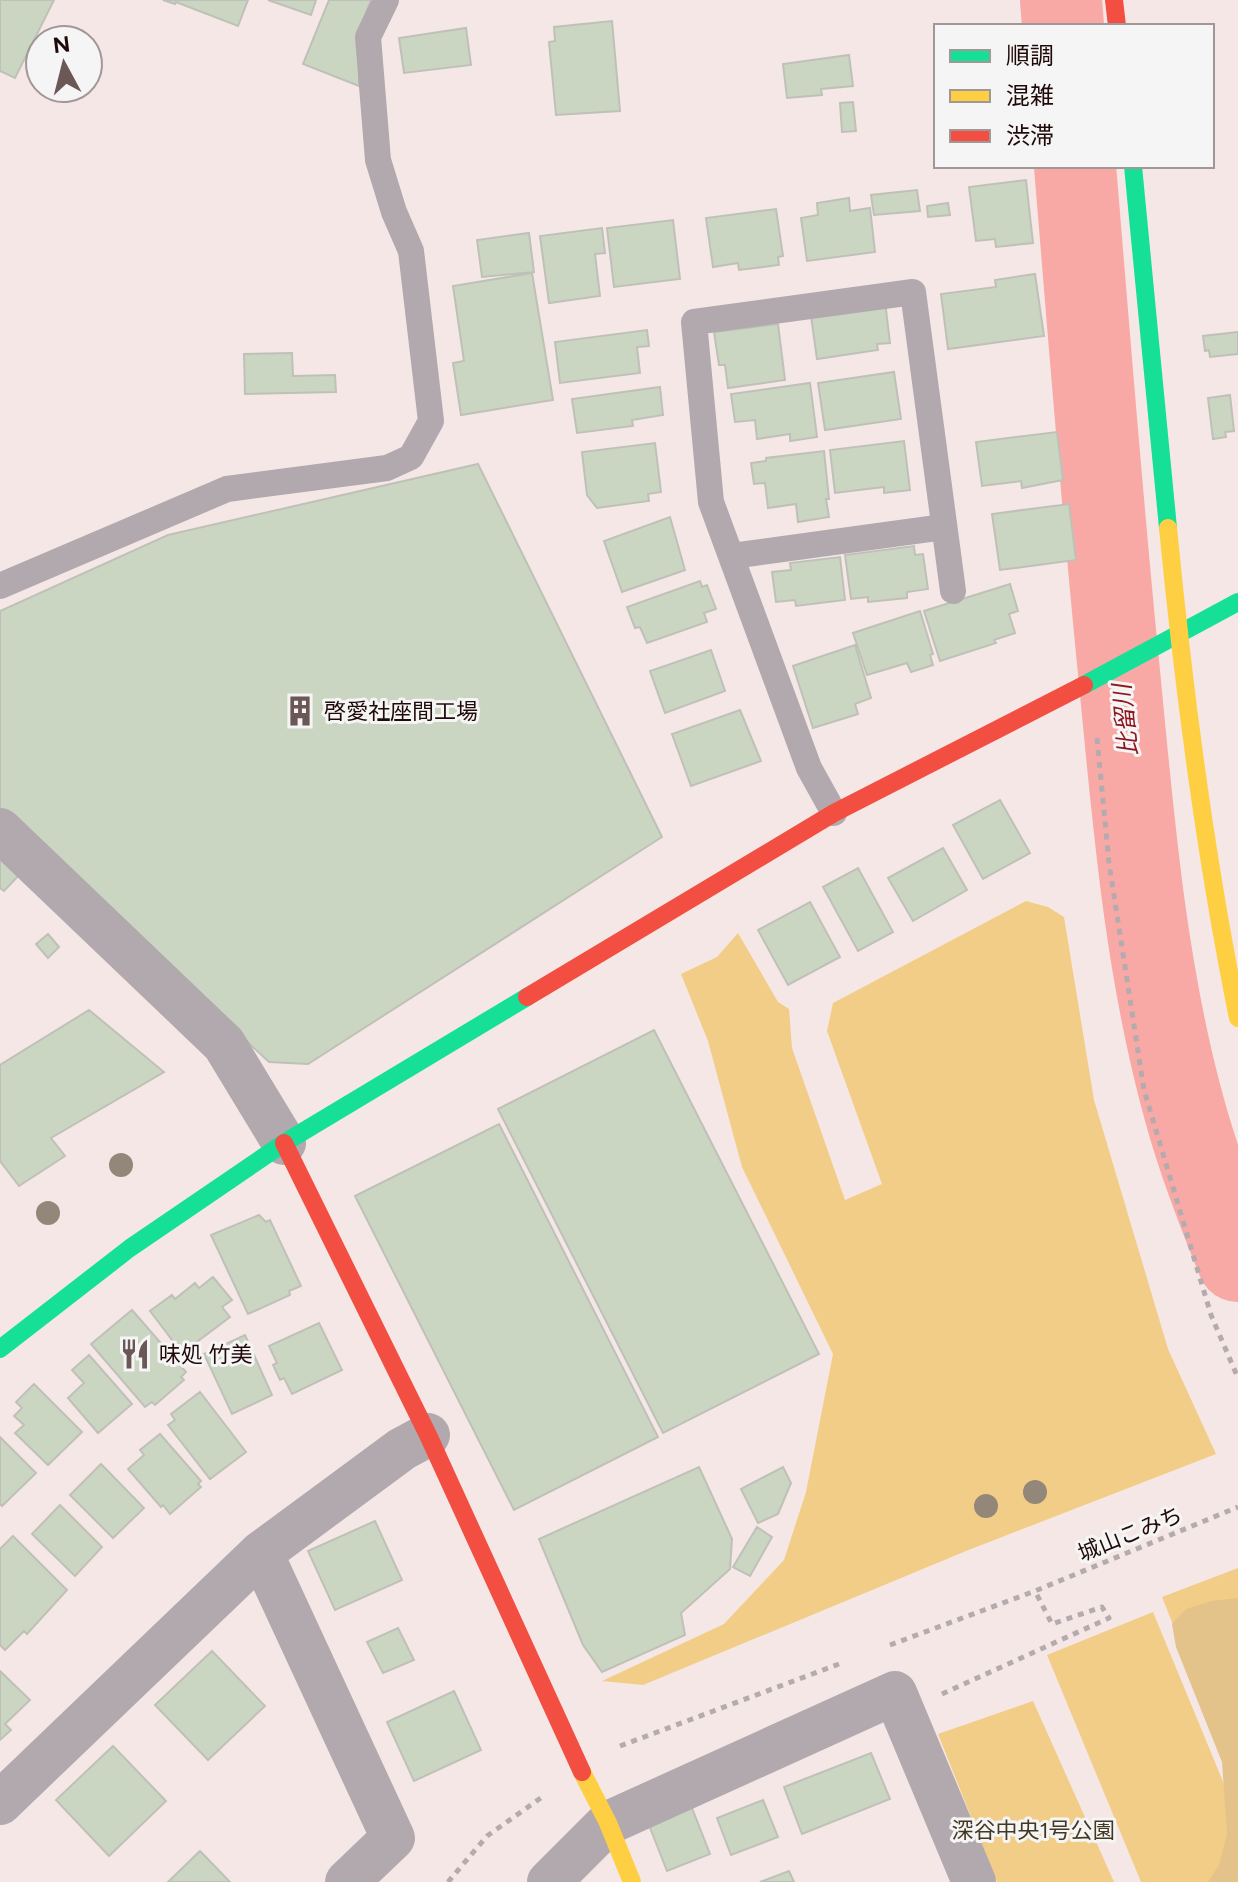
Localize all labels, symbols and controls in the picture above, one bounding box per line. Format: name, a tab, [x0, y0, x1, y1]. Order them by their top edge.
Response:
north arrow	[24, 24, 104, 104]
legend	[934, 24, 1214, 168]
text: N	[52, 30, 72, 59]
text: 順調	[1006, 41, 1054, 70]
text: 混雑	[1006, 81, 1054, 110]
text: 渋滞	[1006, 121, 1054, 150]
water label: 比留川	[1107, 680, 1143, 757]
building icon: 啓愛社座間工場	[283, 694, 317, 728]
place label: 啓愛社座間工場	[324, 698, 478, 725]
restaurant icon: 味処 竹美	[118, 1337, 152, 1371]
place label: 味処 竹美	[159, 1341, 252, 1368]
street label: 城山こみち	[1074, 1501, 1186, 1567]
park label: 深谷中央1号公園	[951, 1817, 1115, 1844]

